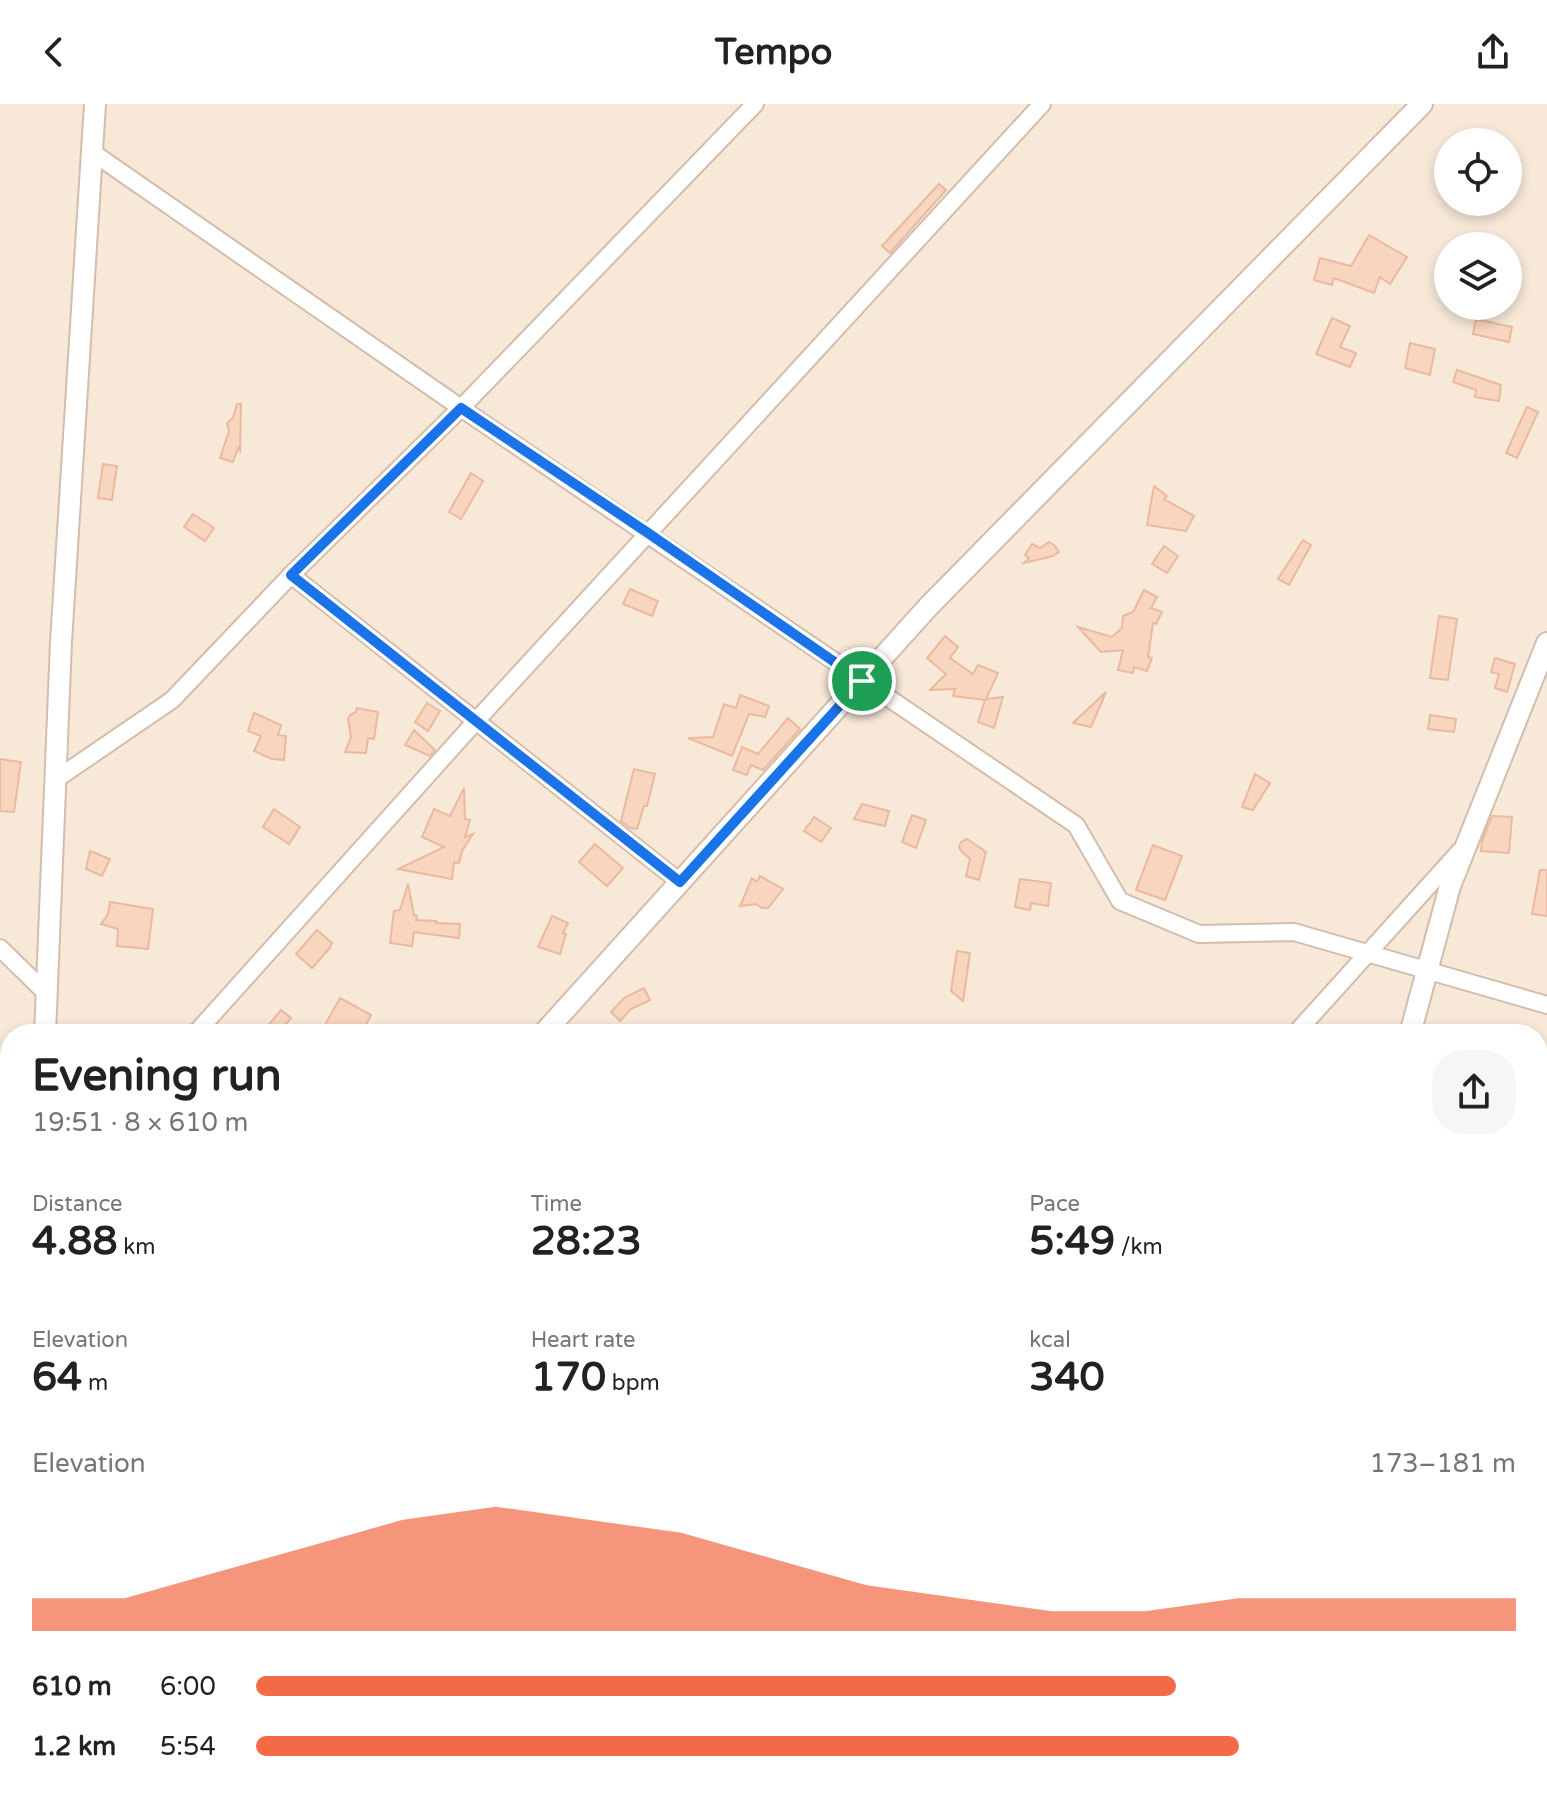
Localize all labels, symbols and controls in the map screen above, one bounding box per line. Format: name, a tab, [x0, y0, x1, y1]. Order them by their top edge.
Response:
icon: back	[32, 30, 76, 74]
icon: share	[1471, 30, 1515, 74]
text: Tempo	[715, 31, 832, 74]
map controls	[1434, 128, 1522, 320]
button: locate	[1434, 128, 1522, 216]
button: layers	[1434, 232, 1522, 320]
pin	[828, 647, 896, 715]
icon: arrive	[840, 659, 884, 703]
text: Evening run	[32, 1050, 281, 1103]
button: share	[1432, 1050, 1516, 1134]
text: 19:51 · 8 × 610 m	[32, 1107, 248, 1138]
text: Distance	[32, 1191, 123, 1217]
text: Time	[531, 1191, 582, 1217]
text: Pace	[1029, 1191, 1080, 1217]
text: 4.88	[32, 1217, 118, 1265]
text: 28:23	[531, 1217, 642, 1265]
text: 5:49	[1029, 1217, 1115, 1265]
text: km	[118, 1234, 155, 1260]
text: /km	[1115, 1234, 1163, 1260]
text: Elevation	[32, 1327, 128, 1353]
text: Heart rate	[531, 1327, 636, 1353]
text: kcal	[1029, 1327, 1071, 1353]
text: 64	[32, 1353, 82, 1401]
text: 170	[531, 1353, 606, 1401]
text: 340	[1029, 1353, 1105, 1401]
text: m	[82, 1370, 108, 1396]
text: bpm	[606, 1370, 660, 1396]
text: Elevation	[32, 1448, 146, 1479]
text: 173–181 m	[1370, 1448, 1516, 1479]
text: 610 m	[32, 1671, 112, 1702]
text: 6:00	[160, 1671, 216, 1702]
text: 1.2 km	[32, 1731, 116, 1762]
text: 5:54	[160, 1731, 216, 1762]

